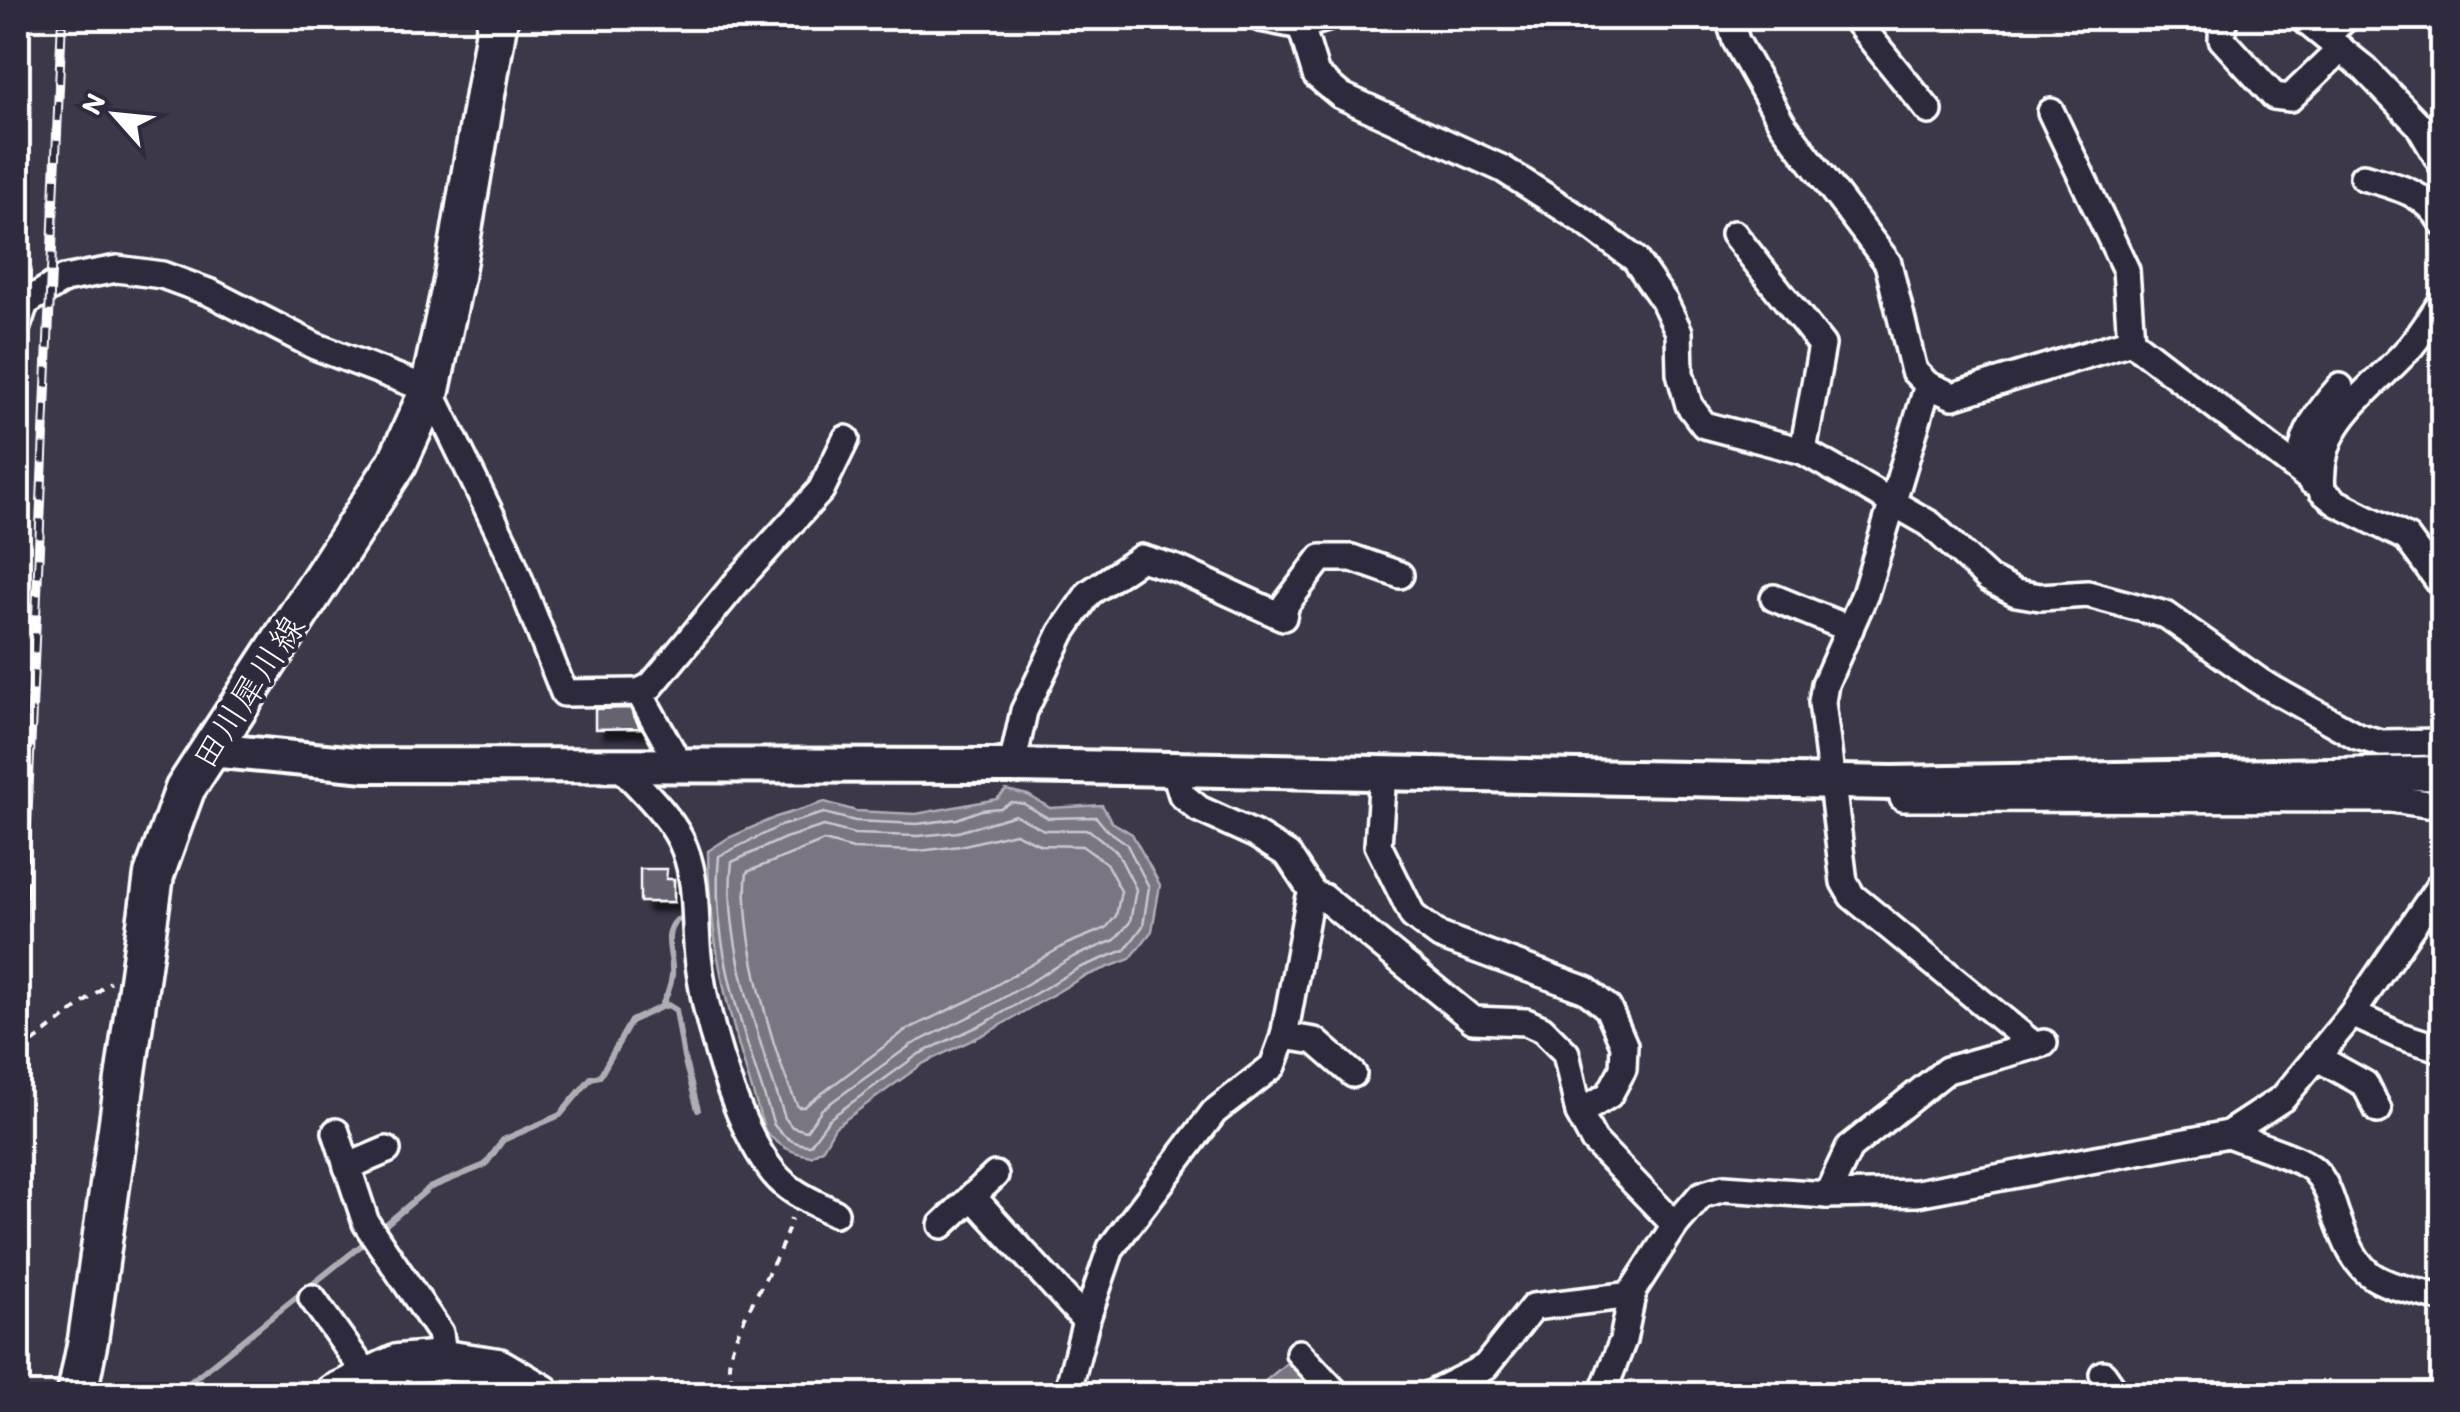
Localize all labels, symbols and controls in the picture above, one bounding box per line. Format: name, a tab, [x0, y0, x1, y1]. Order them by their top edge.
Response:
north arrow	[65, 65, 165, 165]
text: N	[73, 88, 112, 120]
street label: 田川犀川線	[183, 607, 313, 777]

